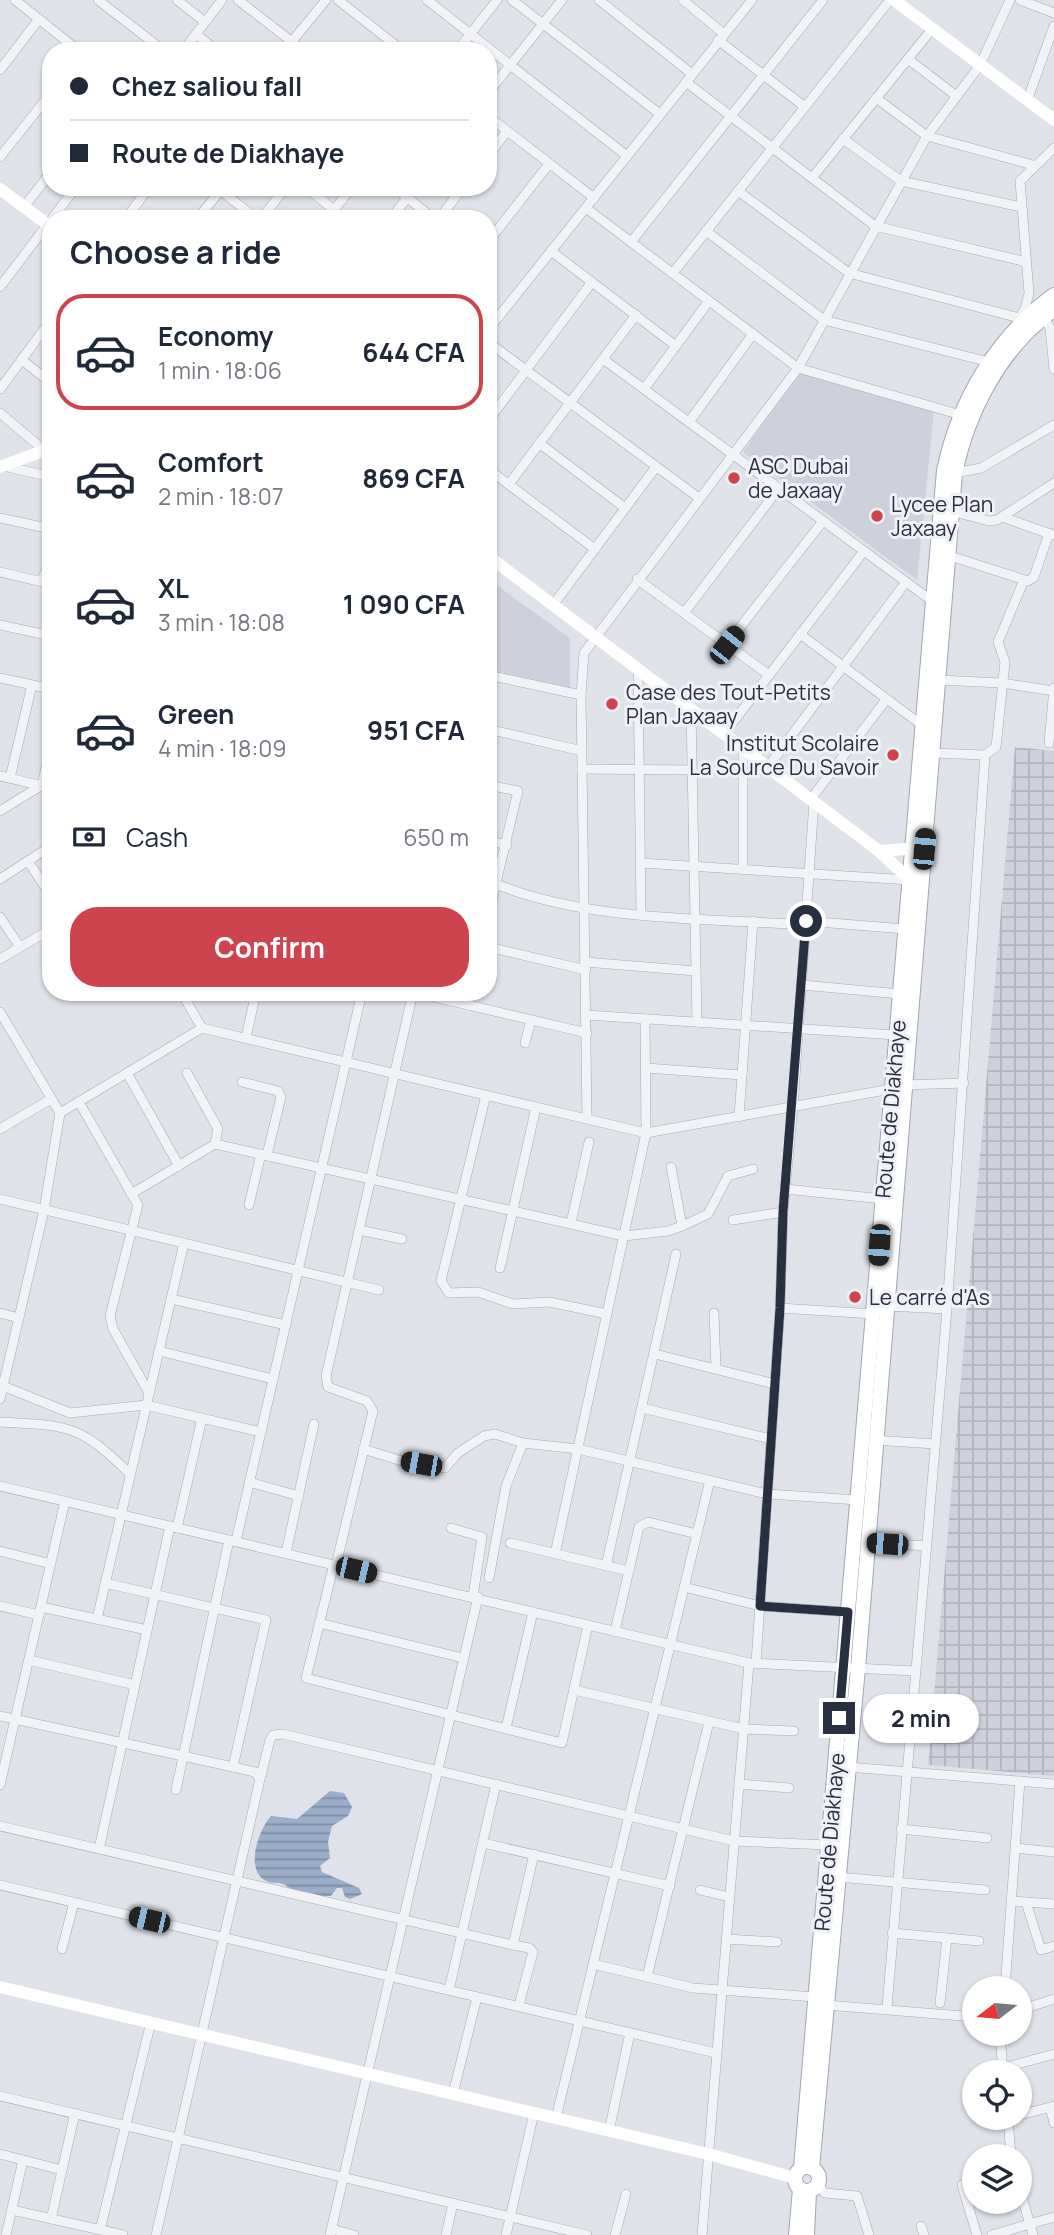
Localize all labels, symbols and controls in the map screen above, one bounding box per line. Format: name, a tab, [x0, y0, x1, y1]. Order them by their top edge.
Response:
text: Chez saliou fall	[112, 68, 302, 104]
text: Route de Diakhaye	[112, 135, 344, 171]
text: Choose a ride	[70, 230, 281, 274]
text: Economy	[158, 318, 273, 354]
icon: car	[74, 321, 137, 384]
text: 644 CFA	[362, 334, 465, 370]
text: 1 min · 18:06	[158, 354, 282, 386]
text: Comfort	[158, 444, 264, 480]
icon: car	[74, 447, 137, 510]
place label: ASC Dubai de Jaxaay	[748, 452, 849, 504]
text: 869 CFA	[362, 460, 465, 496]
marker: ASC Dubai de Jaxaay	[726, 470, 742, 486]
text: 2 min · 18:07	[158, 480, 283, 512]
place label: Lycee Plan Jaxaay	[891, 490, 993, 542]
marker: Lycee Plan Jaxaay	[869, 508, 885, 524]
text: XL	[158, 570, 189, 606]
icon: car	[74, 573, 137, 636]
text: 1 090 CFA	[343, 586, 465, 622]
text: 3 min · 18:08	[158, 606, 285, 638]
car	[706, 622, 749, 668]
place label: Case des Tout-Petits Plan Jaxaay	[626, 678, 831, 730]
text: Green	[158, 696, 234, 732]
marker: Case des Tout-Petits Plan Jaxaay	[604, 696, 620, 712]
icon: car	[74, 699, 137, 762]
text: 951 CFA	[367, 712, 465, 748]
place label: Institut Scolaire La Source Du Savoir	[689, 729, 879, 781]
text: 4 min · 18:09	[158, 732, 287, 764]
marker: Institut Scolaire La Source Du Savoir	[885, 747, 901, 763]
icon: cash	[70, 818, 108, 856]
text: Cash	[126, 819, 188, 855]
text: 650 m	[403, 821, 469, 853]
car	[912, 827, 937, 871]
route start	[790, 905, 822, 937]
button: Confirm	[70, 907, 469, 987]
street label: Route de Diakhaye	[868, 1019, 912, 1199]
car	[868, 1223, 891, 1267]
place label: Le carré d'As	[869, 1283, 990, 1311]
marker: Le carré d'As	[847, 1289, 863, 1305]
car	[399, 1450, 444, 1478]
car	[866, 1532, 909, 1556]
car	[334, 1555, 379, 1585]
callout: 2 min	[864, 1694, 979, 1742]
route end	[823, 1702, 855, 1734]
text: 2 min	[891, 1702, 951, 1734]
street label: Route de Diakhaye	[807, 1752, 851, 1932]
car	[127, 1905, 172, 1935]
north arrow	[962, 1976, 1032, 2046]
map controls	[962, 1976, 1032, 2214]
button: locate	[962, 2060, 1032, 2130]
button: layers	[962, 2144, 1032, 2214]

